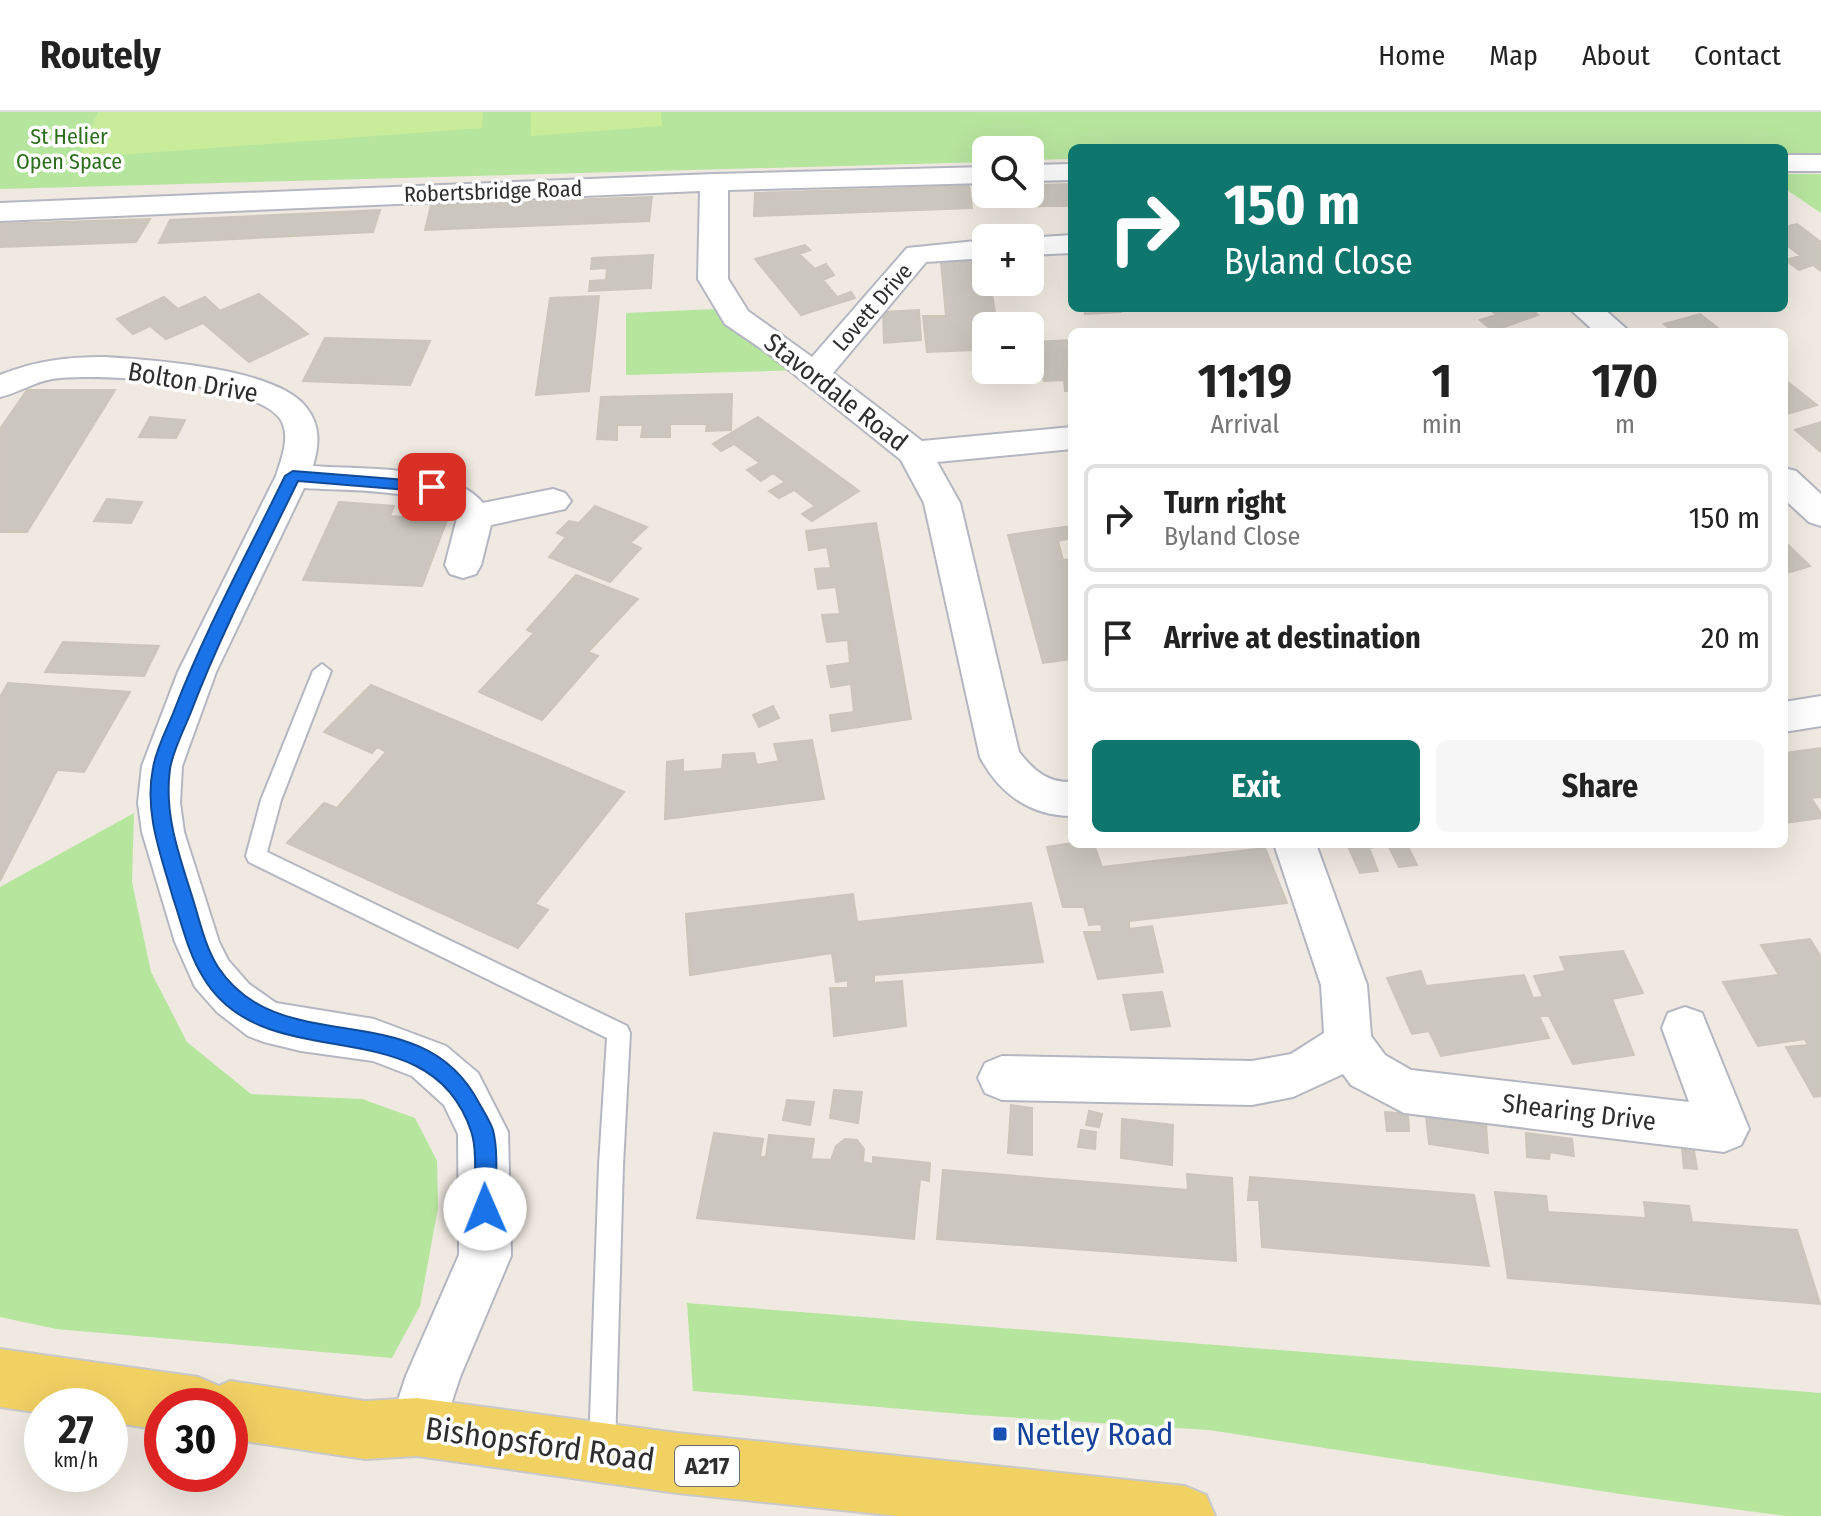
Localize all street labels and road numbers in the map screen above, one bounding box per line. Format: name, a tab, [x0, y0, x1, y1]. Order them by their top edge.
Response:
street label: Robertsbridge Road	[403, 175, 583, 208]
street label: Lovett Drive	[827, 258, 918, 357]
street label: Stavordale Road	[758, 327, 913, 458]
street label: Bolton Drive	[126, 356, 260, 409]
street label: Shearing Drive	[1500, 1088, 1658, 1137]
street label: Bishopsford Road	[423, 1409, 657, 1479]
road number: A217	[675, 1446, 739, 1486]

